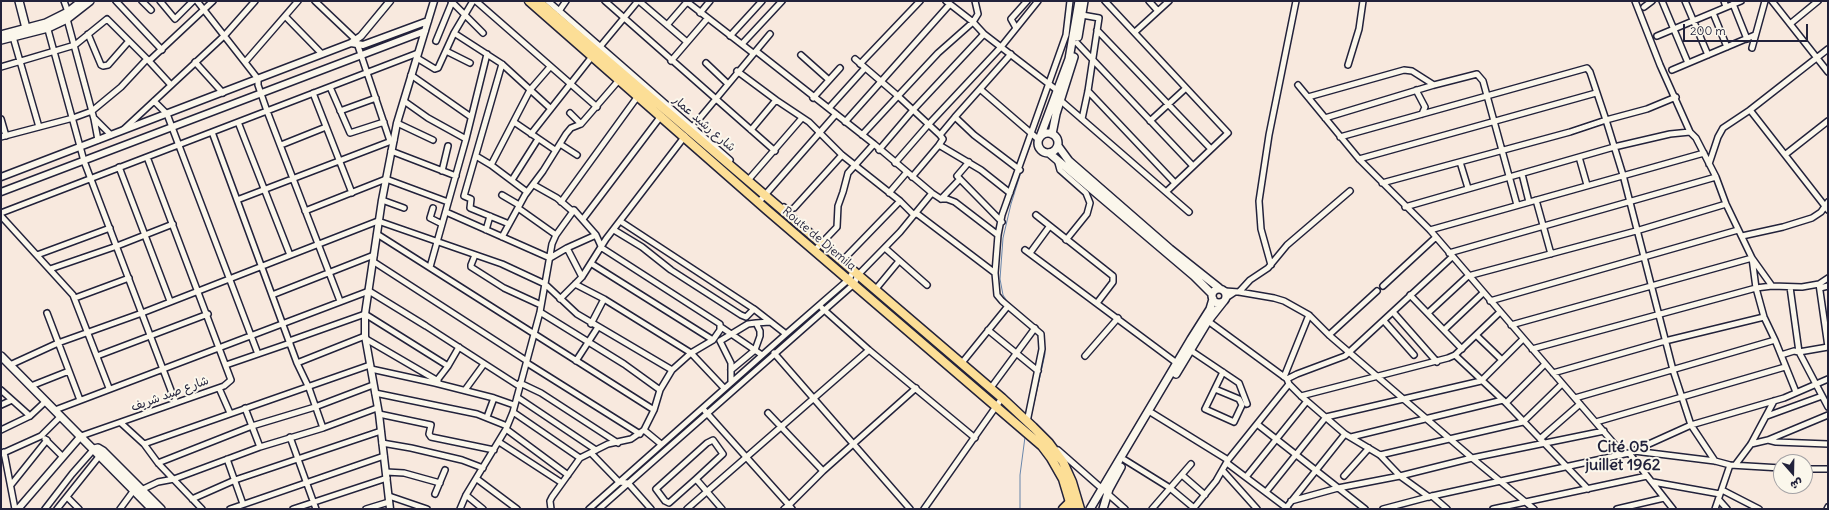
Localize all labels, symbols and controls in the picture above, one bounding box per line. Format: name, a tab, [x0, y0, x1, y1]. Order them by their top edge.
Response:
scale bar	[1685, 16, 1810, 42]
text: 200 m	[1690, 23, 1726, 38]
street label: شارع رشيد عمار	[670, 93, 738, 155]
street label: Route de Djemila	[779, 204, 859, 274]
street label: شارع صيد شريف	[129, 373, 211, 415]
district label: Cité 05 juillet 1962	[1585, 437, 1661, 475]
north arrow	[1773, 454, 1813, 494]
text: ش	[1789, 476, 1805, 493]

